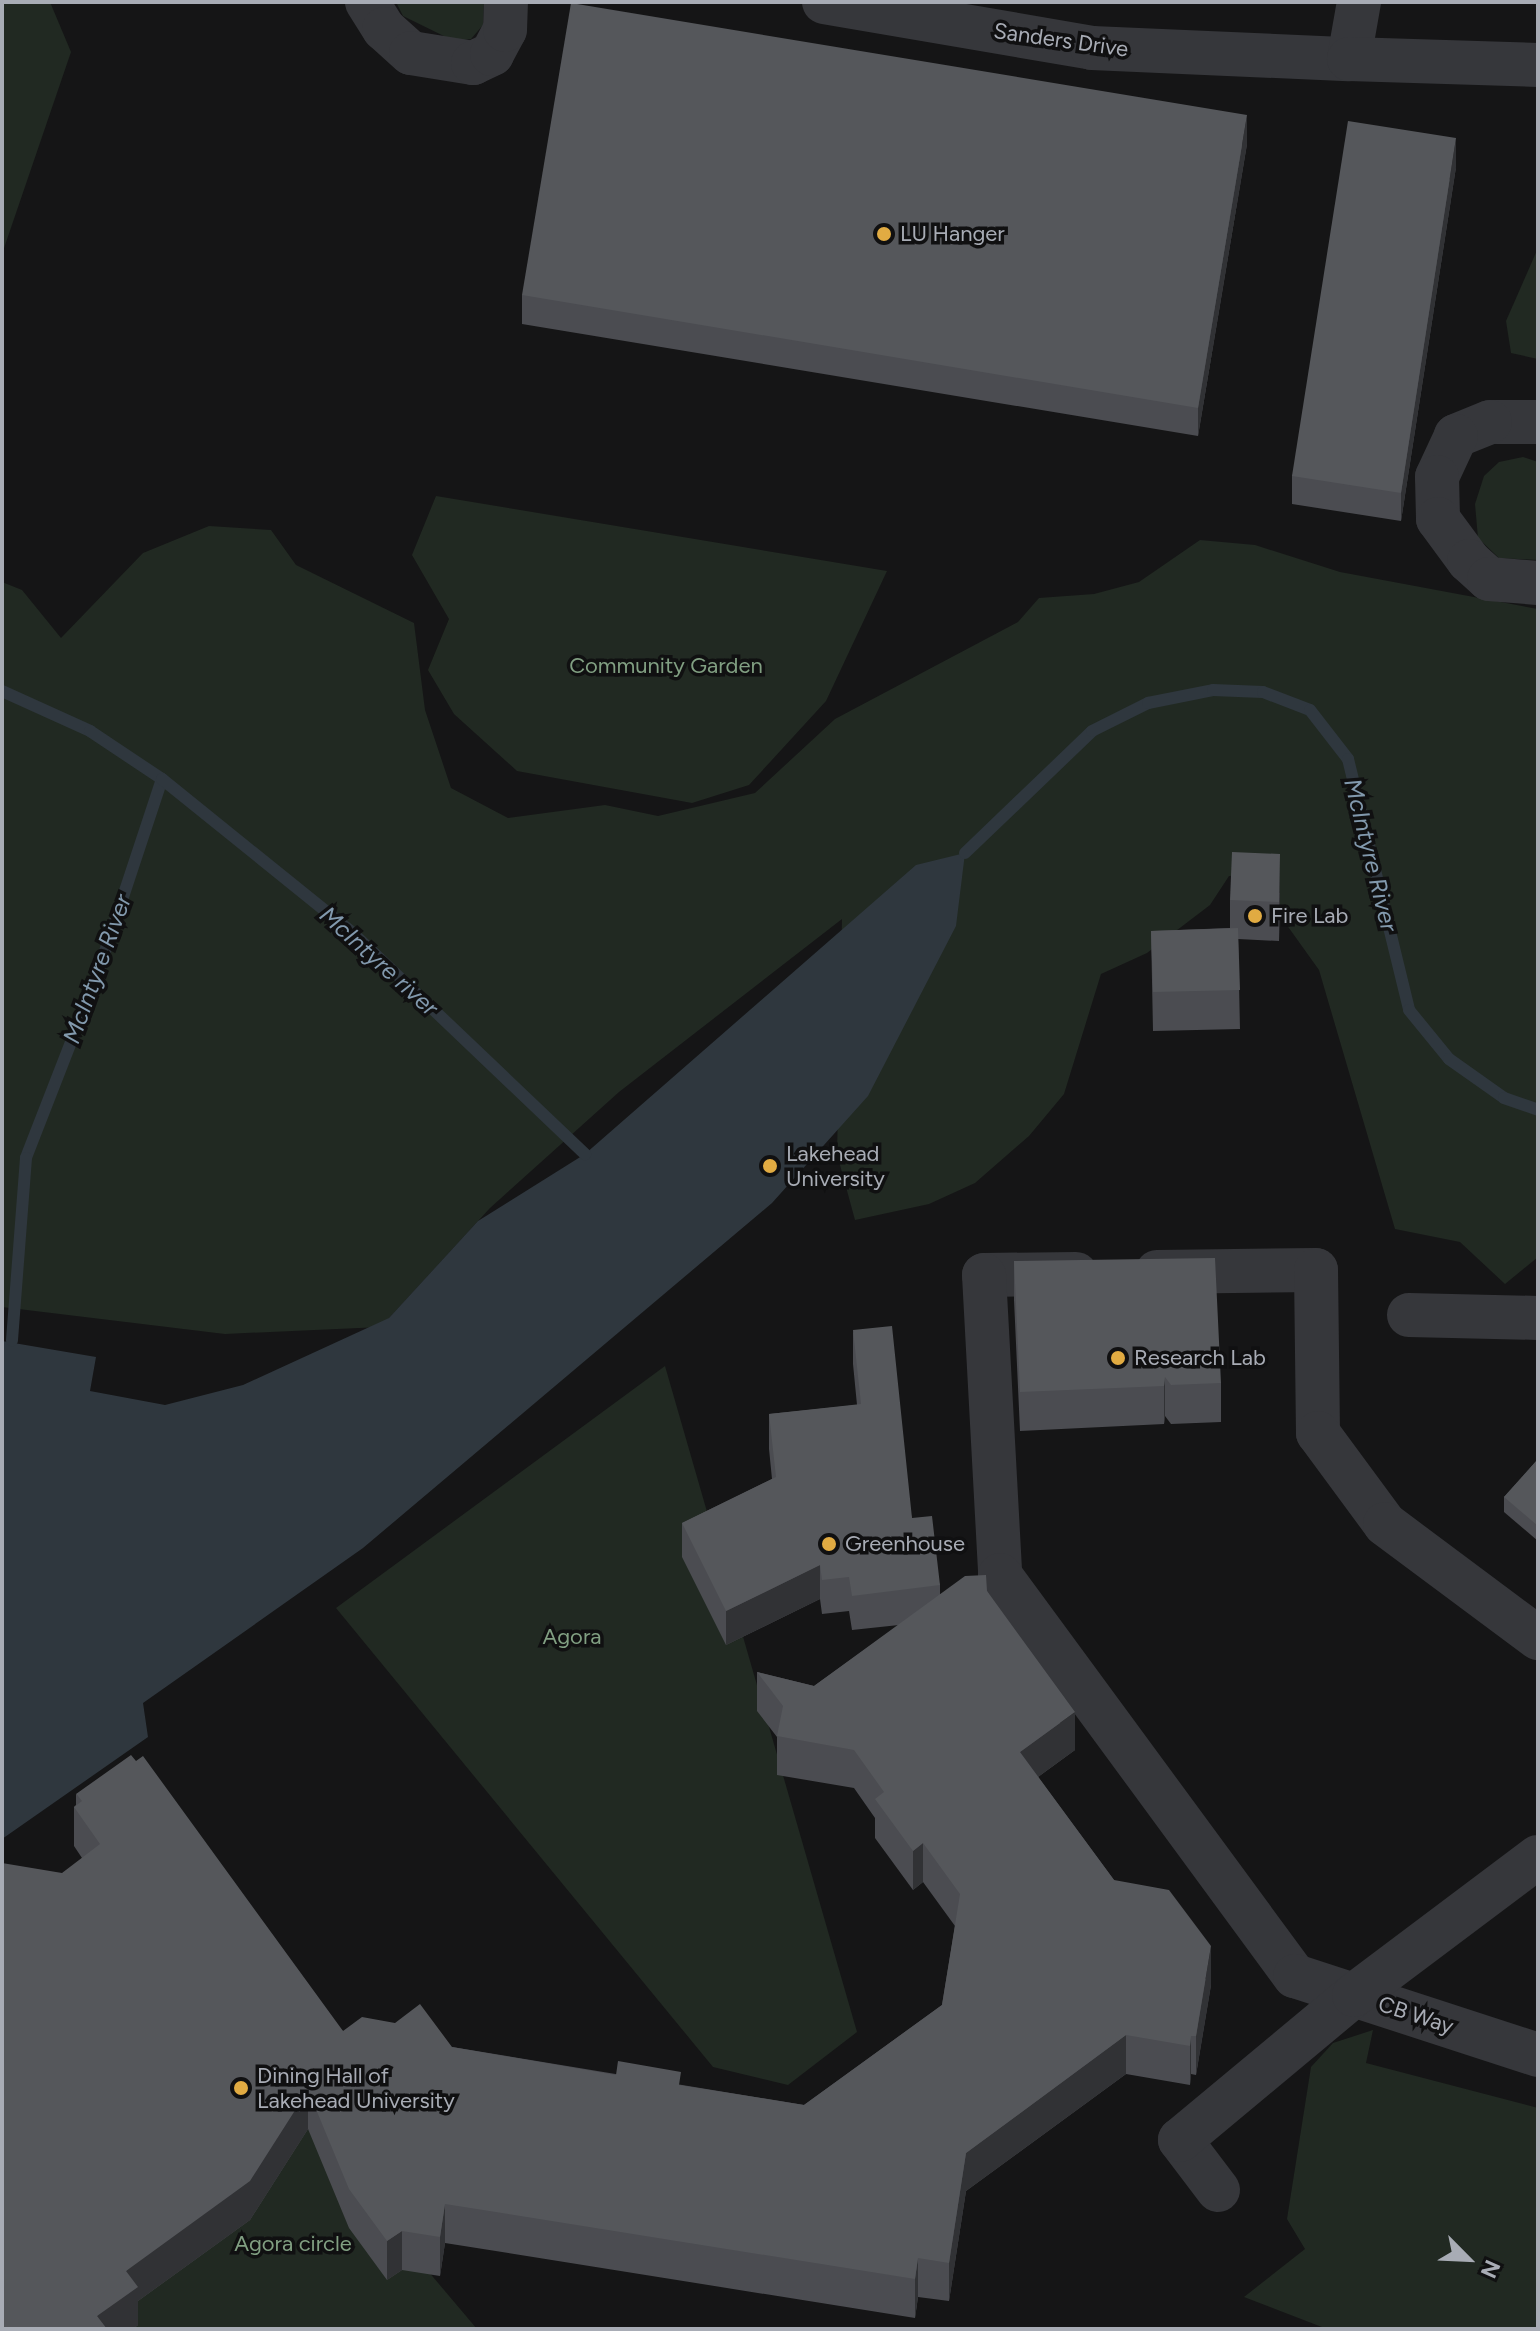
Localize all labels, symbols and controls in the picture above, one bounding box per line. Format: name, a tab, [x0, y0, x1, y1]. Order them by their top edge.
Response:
street label: Sanders Drive	[992, 17, 1130, 63]
place label: LU Hanger	[900, 221, 1005, 247]
marker: LU Hanger	[875, 225, 893, 243]
park label: Community Garden	[569, 653, 763, 679]
water label: McIntyre River	[1338, 776, 1404, 934]
water label: McIntyre River	[57, 891, 137, 1047]
water label: McIntyre river	[314, 900, 444, 1022]
place label: Fire Lab	[1271, 903, 1348, 929]
marker: Fire Lab	[1246, 907, 1264, 925]
place label: Lakehead University	[786, 1140, 885, 1192]
marker: Lakehead University	[761, 1157, 779, 1175]
place label: Research Lab	[1134, 1345, 1266, 1371]
marker: Research Lab	[1109, 1349, 1127, 1367]
place label: Greenhouse	[845, 1531, 965, 1557]
marker: Greenhouse	[820, 1535, 838, 1553]
park label: Agora	[542, 1624, 602, 1650]
street label: CB Way	[1375, 1990, 1457, 2040]
place label: Dining Hall of Lakehead University	[257, 2062, 455, 2114]
marker: Dining Hall of Lakehead University	[232, 2079, 250, 2097]
north arrow	[1428, 2219, 1508, 2299]
park label: Agora circle	[234, 2231, 352, 2257]
text: N	[1475, 2256, 1506, 2282]

